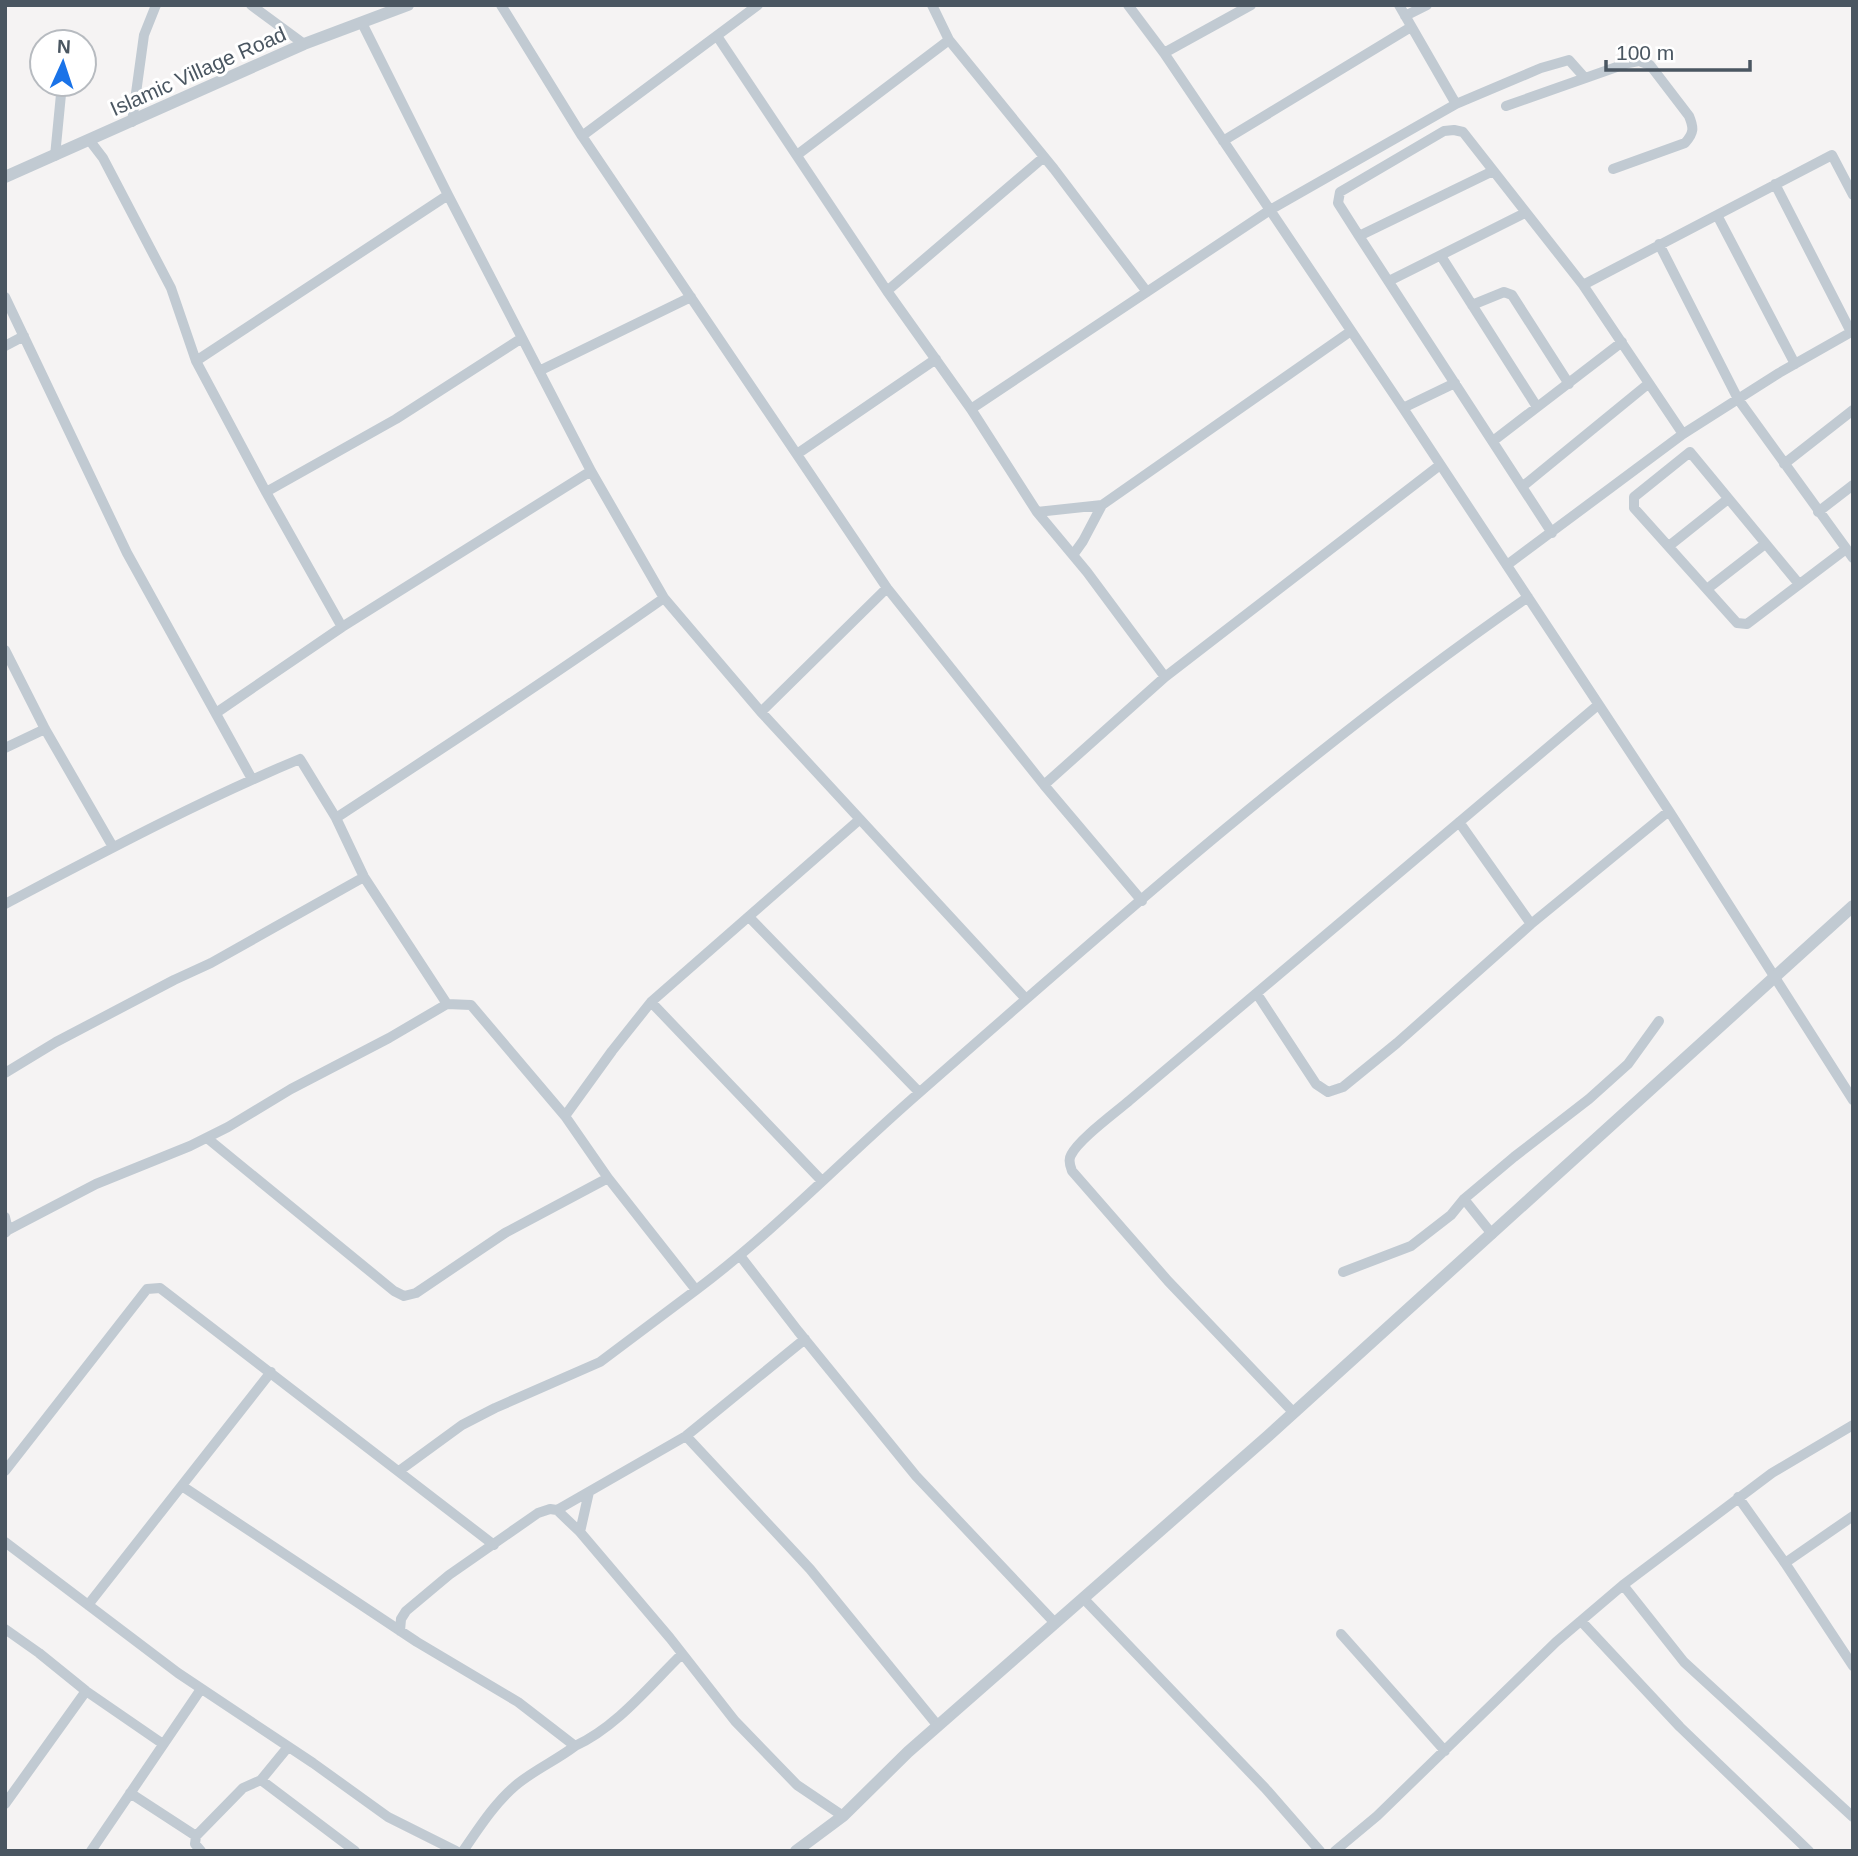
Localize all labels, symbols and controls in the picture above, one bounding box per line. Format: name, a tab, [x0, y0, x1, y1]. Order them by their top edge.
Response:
street label: Islamic Village Road	[107, 22, 289, 120]
north arrow	[28, 28, 98, 98]
scale bar	[1606, 28, 1750, 72]
text: N	[56, 36, 71, 57]
text: 100 m	[1616, 41, 1674, 64]

